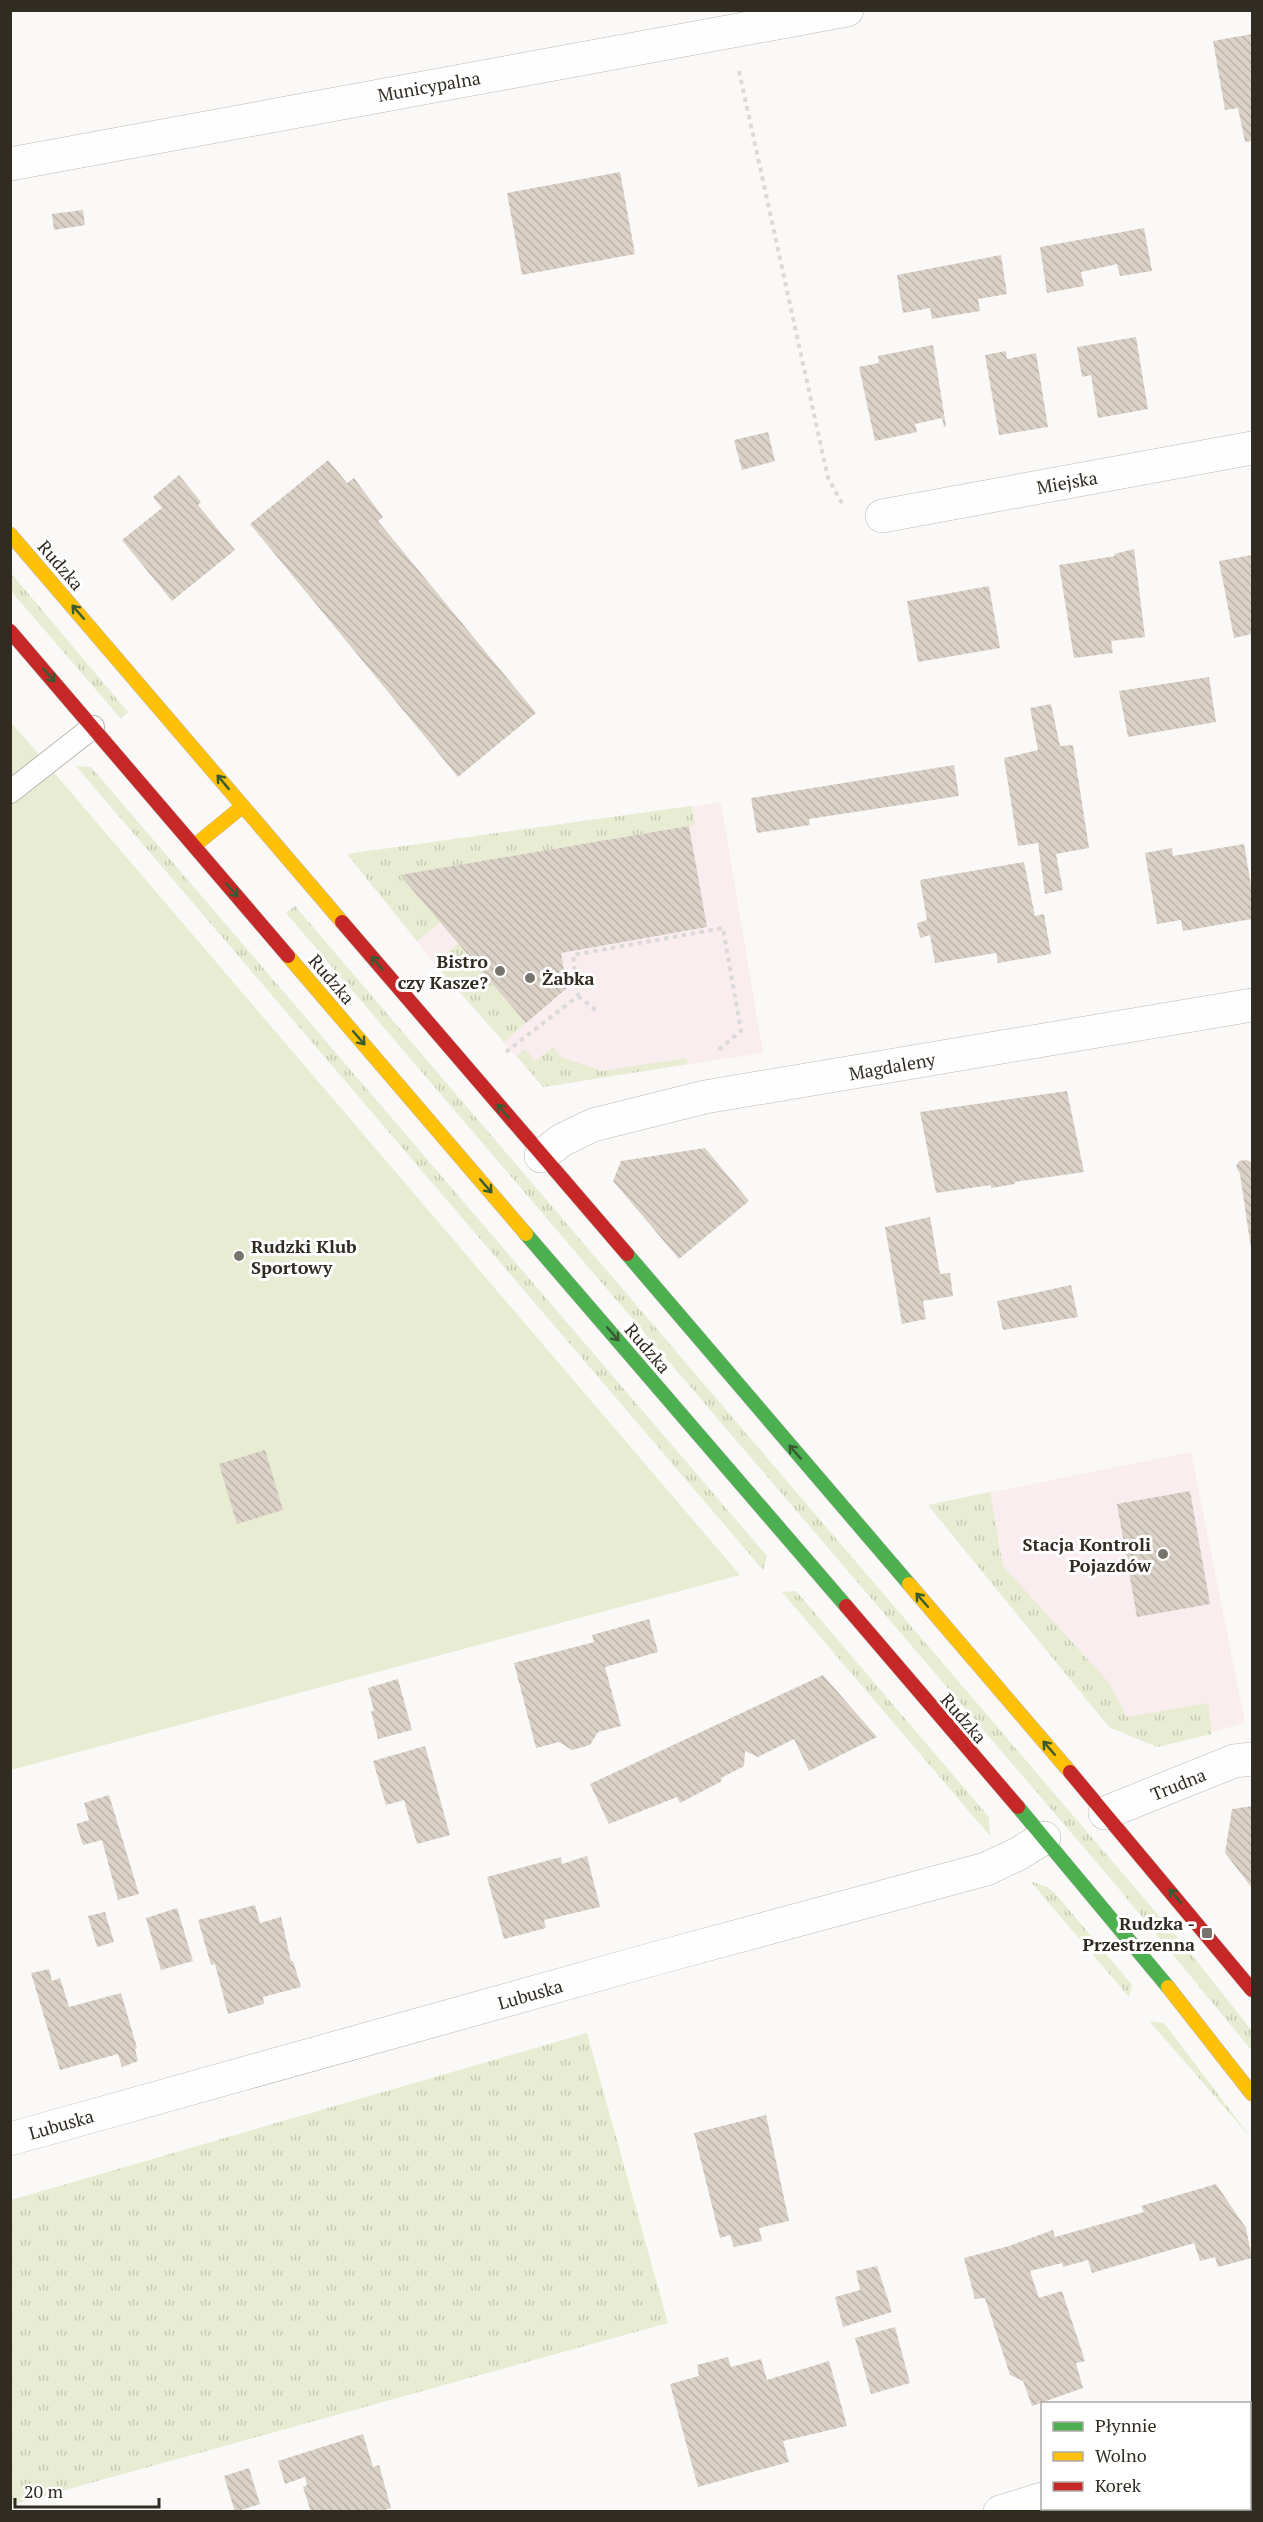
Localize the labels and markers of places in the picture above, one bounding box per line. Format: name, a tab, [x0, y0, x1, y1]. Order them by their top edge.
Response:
place label: Bistro czy Kasze?	[398, 949, 488, 994]
marker: Bistro czy Kasze?	[493, 964, 507, 978]
place label: Żabka	[542, 966, 595, 990]
marker: Żabka	[523, 971, 537, 985]
place label: Rudzki Klub Sportowy	[251, 1234, 357, 1279]
marker: Rudzki Klub Sportowy	[232, 1249, 246, 1263]
place label: Stacja Kontroli Pojazdów	[1023, 1532, 1152, 1577]
marker: Stacja Kontroli Pojazdów	[1156, 1547, 1170, 1561]
place label: Rudzka - Przestrzenna	[1083, 1911, 1195, 1956]
marker: Rudzka - Przestrzenna	[1200, 1926, 1214, 1940]

